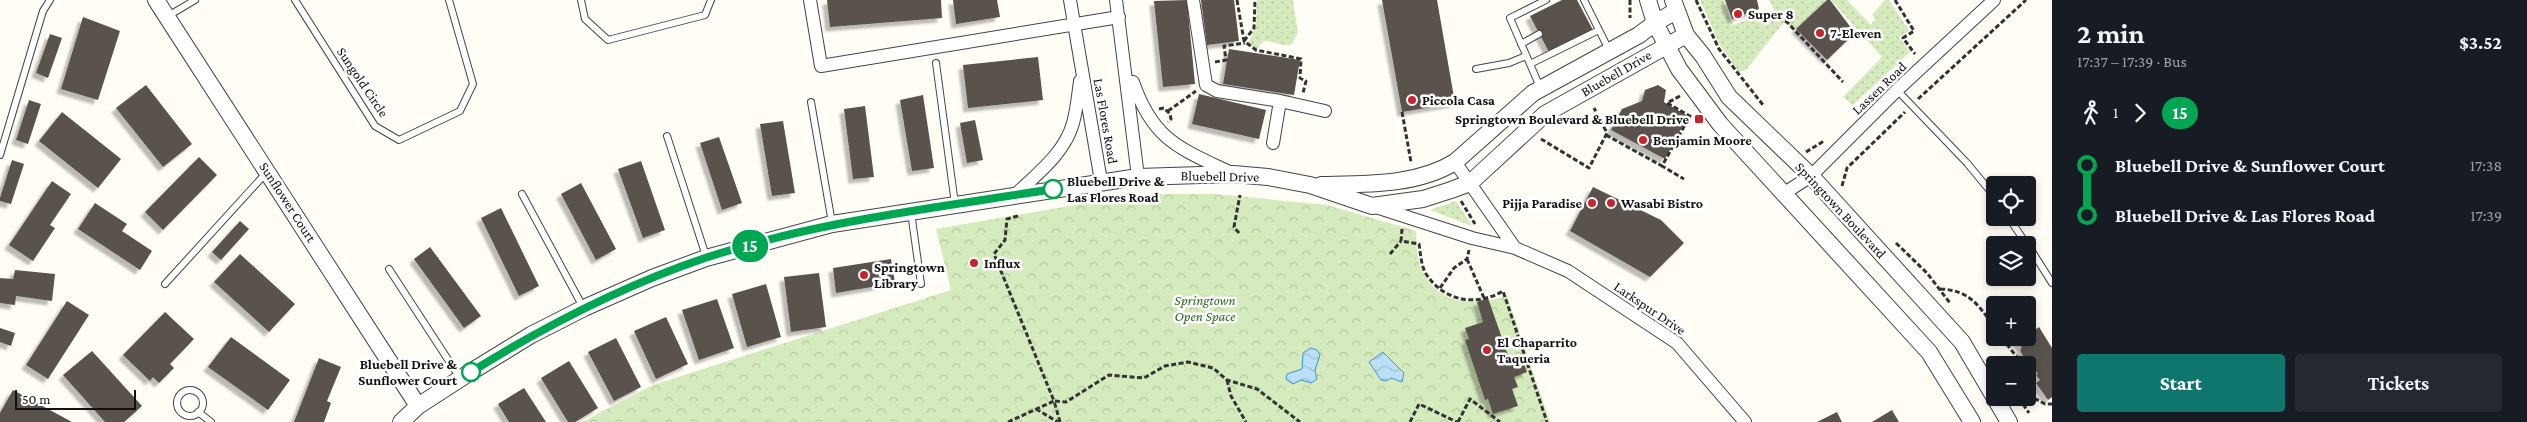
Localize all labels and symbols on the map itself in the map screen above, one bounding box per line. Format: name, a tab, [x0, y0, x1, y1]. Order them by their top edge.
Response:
place label: Super 8	[1748, 6, 1794, 22]
marker: Super 8	[1732, 8, 1744, 20]
place label: 7-Eleven	[1830, 25, 1881, 41]
marker: 7-Eleven	[1814, 27, 1826, 39]
street label: Sungold Circle	[334, 44, 392, 120]
street label: Bluebell Drive	[1578, 46, 1654, 100]
street label: Lassen Road	[1849, 58, 1910, 118]
street label: Las Flores Road	[1091, 77, 1121, 166]
place label: Piccola Casa	[1422, 92, 1495, 108]
marker: Piccola Casa	[1406, 94, 1418, 106]
place label: Springtown Boulevard & Bluebell Drive	[1455, 111, 1689, 127]
marker: Springtown Boulevard & Bluebell Drive	[1693, 113, 1705, 125]
place label: Benjamin Moore	[1653, 132, 1752, 149]
marker: Benjamin Moore	[1637, 134, 1649, 146]
street label: Sunflower Court	[256, 159, 320, 245]
street label: Springtown Boulevard	[1792, 159, 1890, 262]
street label: Bluebell Drive	[1181, 167, 1259, 185]
place label: Bluebell Drive & Las Flores Road	[1067, 173, 1165, 205]
marker: Bluebell Drive & Las Flores Road	[1043, 179, 1063, 199]
place label: Pijja Paradise	[1502, 195, 1582, 212]
place label: Wasabi Bistro	[1620, 195, 1703, 211]
marker: Pijja Paradise	[1586, 197, 1598, 209]
marker: Wasabi Bistro	[1605, 197, 1617, 209]
line badge: 15	[728, 230, 772, 262]
place label: Influx	[984, 255, 1021, 271]
marker: Influx	[968, 257, 980, 269]
place label: Springtown Library	[874, 259, 945, 291]
marker: Springtown Library	[858, 269, 870, 281]
street label: Larkspur Drive	[1611, 278, 1689, 338]
park label: Springtown Open Space	[1174, 292, 1236, 324]
place label: El Chaparrito Taqueria	[1497, 334, 1577, 366]
marker: El Chaparrito Taqueria	[1481, 344, 1493, 356]
place label: Bluebell Drive & Sunflower Court	[358, 356, 458, 388]
marker: Bluebell Drive & Sunflower Court	[461, 362, 481, 382]
scale bar	[15, 387, 136, 410]

